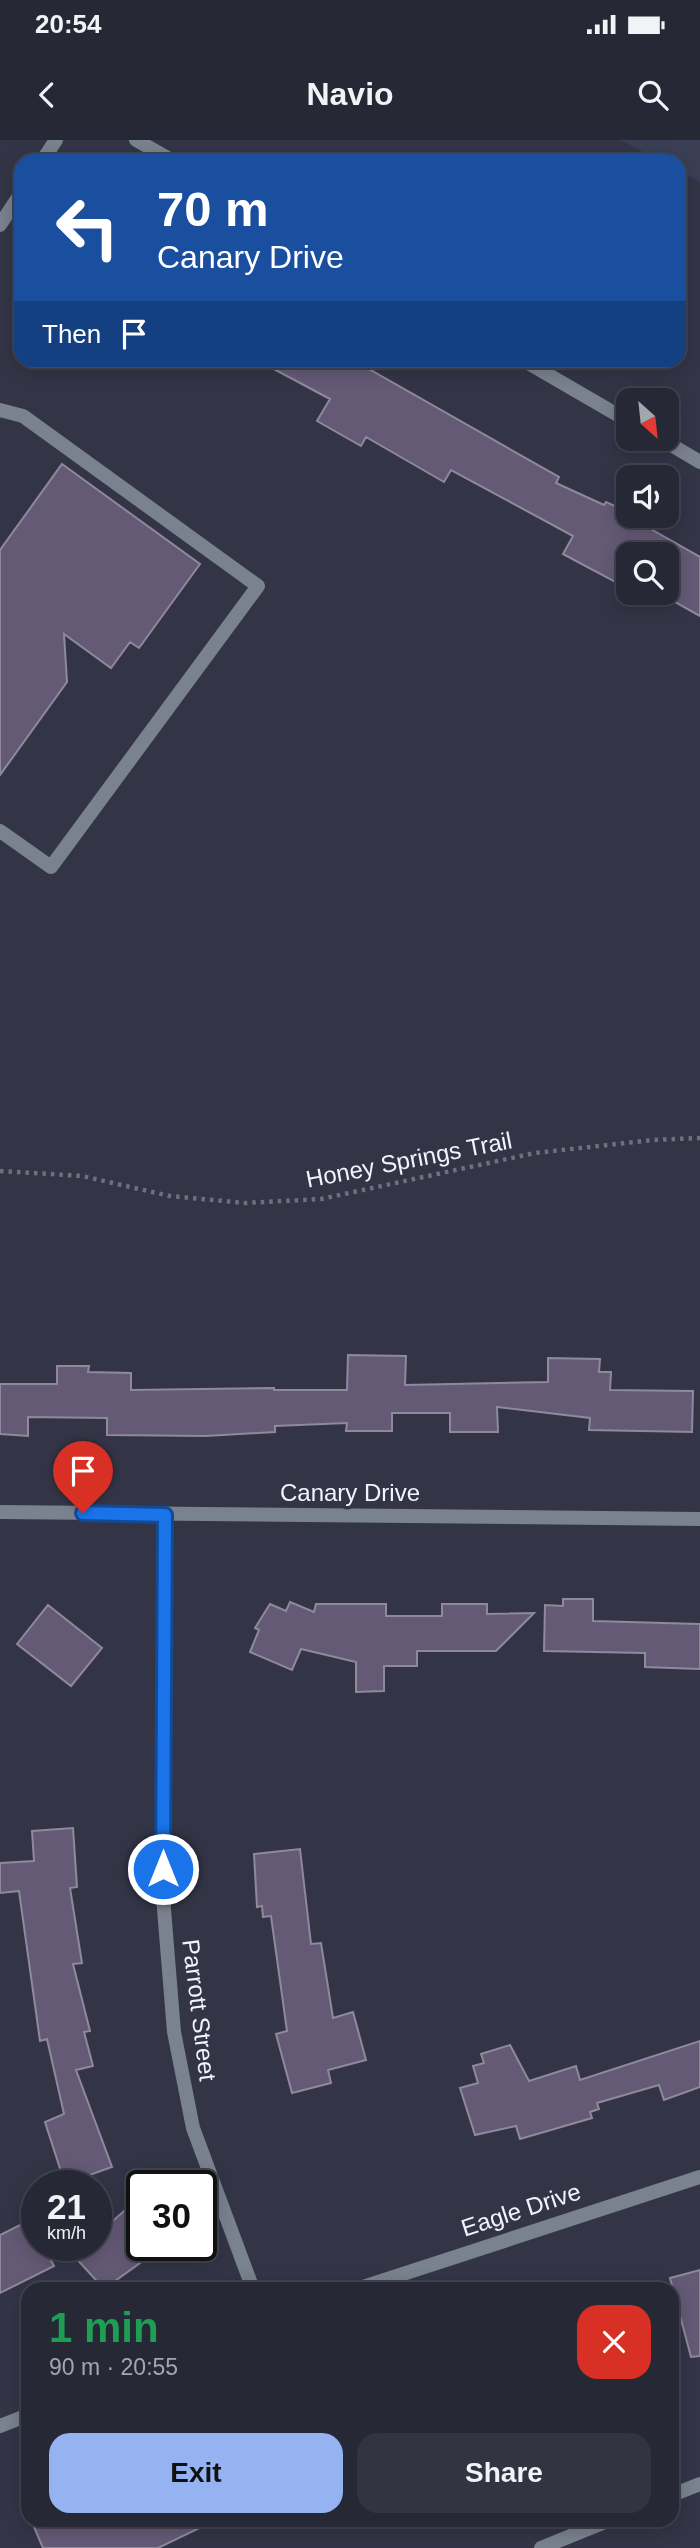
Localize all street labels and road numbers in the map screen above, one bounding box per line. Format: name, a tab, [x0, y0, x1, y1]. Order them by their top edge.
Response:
street label: Honey Springs Trail	[304, 1126, 514, 1193]
street label: Canary Drive	[280, 1479, 420, 1506]
street label: Parrott Street	[177, 1937, 222, 2083]
street label: Eagle Drive	[458, 2178, 584, 2242]

